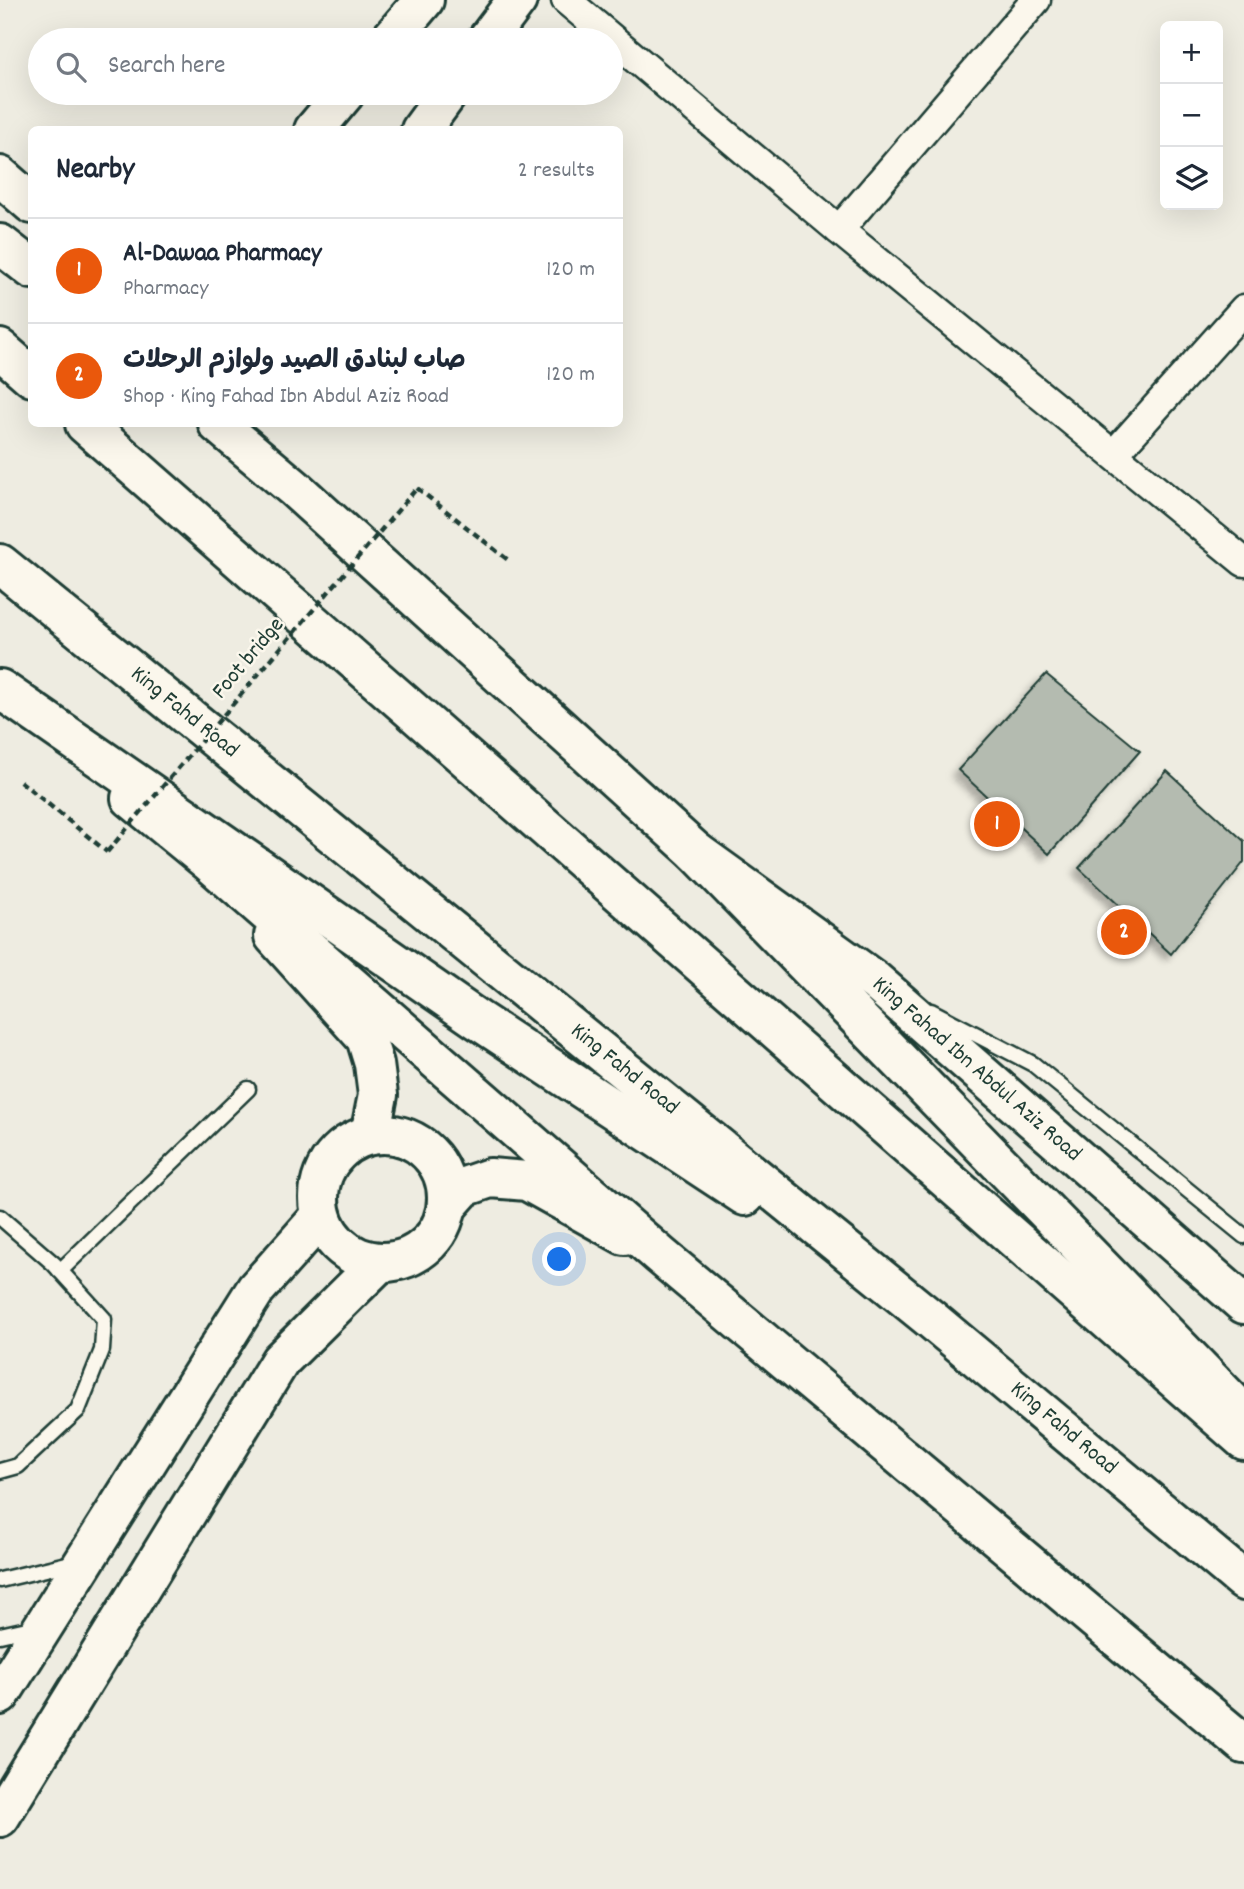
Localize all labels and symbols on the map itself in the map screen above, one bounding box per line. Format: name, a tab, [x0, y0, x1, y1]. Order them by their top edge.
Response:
street label: Foot bridge	[205, 611, 293, 707]
street label: King Fahd Road	[123, 659, 245, 767]
pin: 1	[974, 798, 1020, 850]
pin: 2	[1101, 906, 1147, 958]
street label: King Fahad Ibn Abdul Aziz Road	[864, 969, 1088, 1171]
street label: King Fahd Road	[563, 1016, 685, 1124]
your location	[542, 1242, 576, 1276]
street label: King Fahd Road	[1002, 1374, 1124, 1484]

